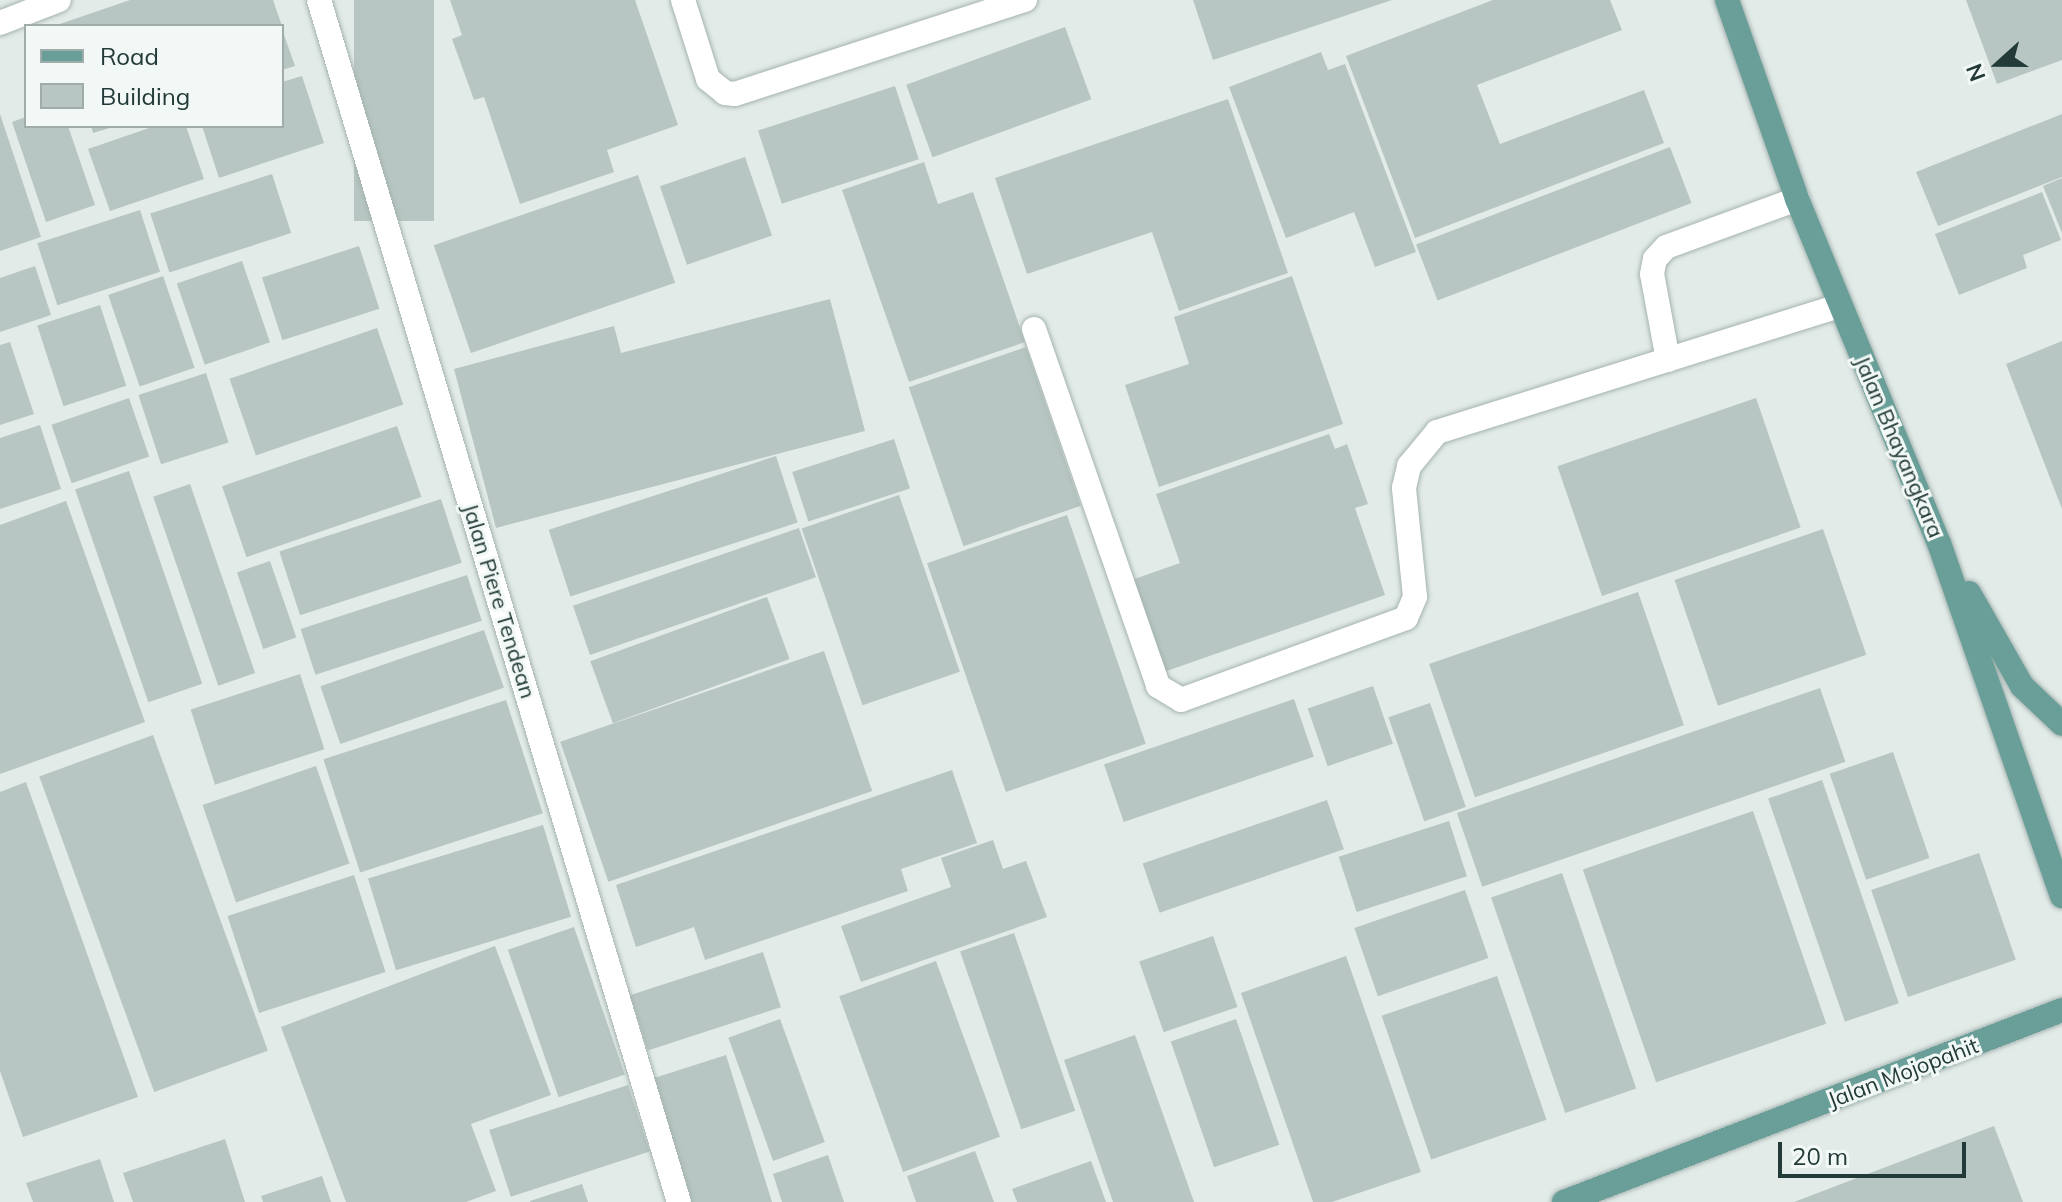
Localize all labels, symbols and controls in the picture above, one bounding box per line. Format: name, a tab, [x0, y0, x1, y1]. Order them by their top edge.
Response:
legend	[24, 24, 284, 128]
north arrow	[1958, 24, 2038, 104]
text: Road	[100, 41, 159, 71]
text: N	[1960, 60, 1992, 85]
text: Building	[100, 81, 190, 111]
street label: Jalan Bhayangkara	[1849, 352, 1949, 542]
street label: Jalan Piere Tendean	[457, 500, 541, 702]
street label: Jalan Mojopahit	[1824, 1032, 1982, 1114]
scale bar	[1782, 1126, 1970, 1176]
text: 20 m	[1792, 1141, 1848, 1171]

